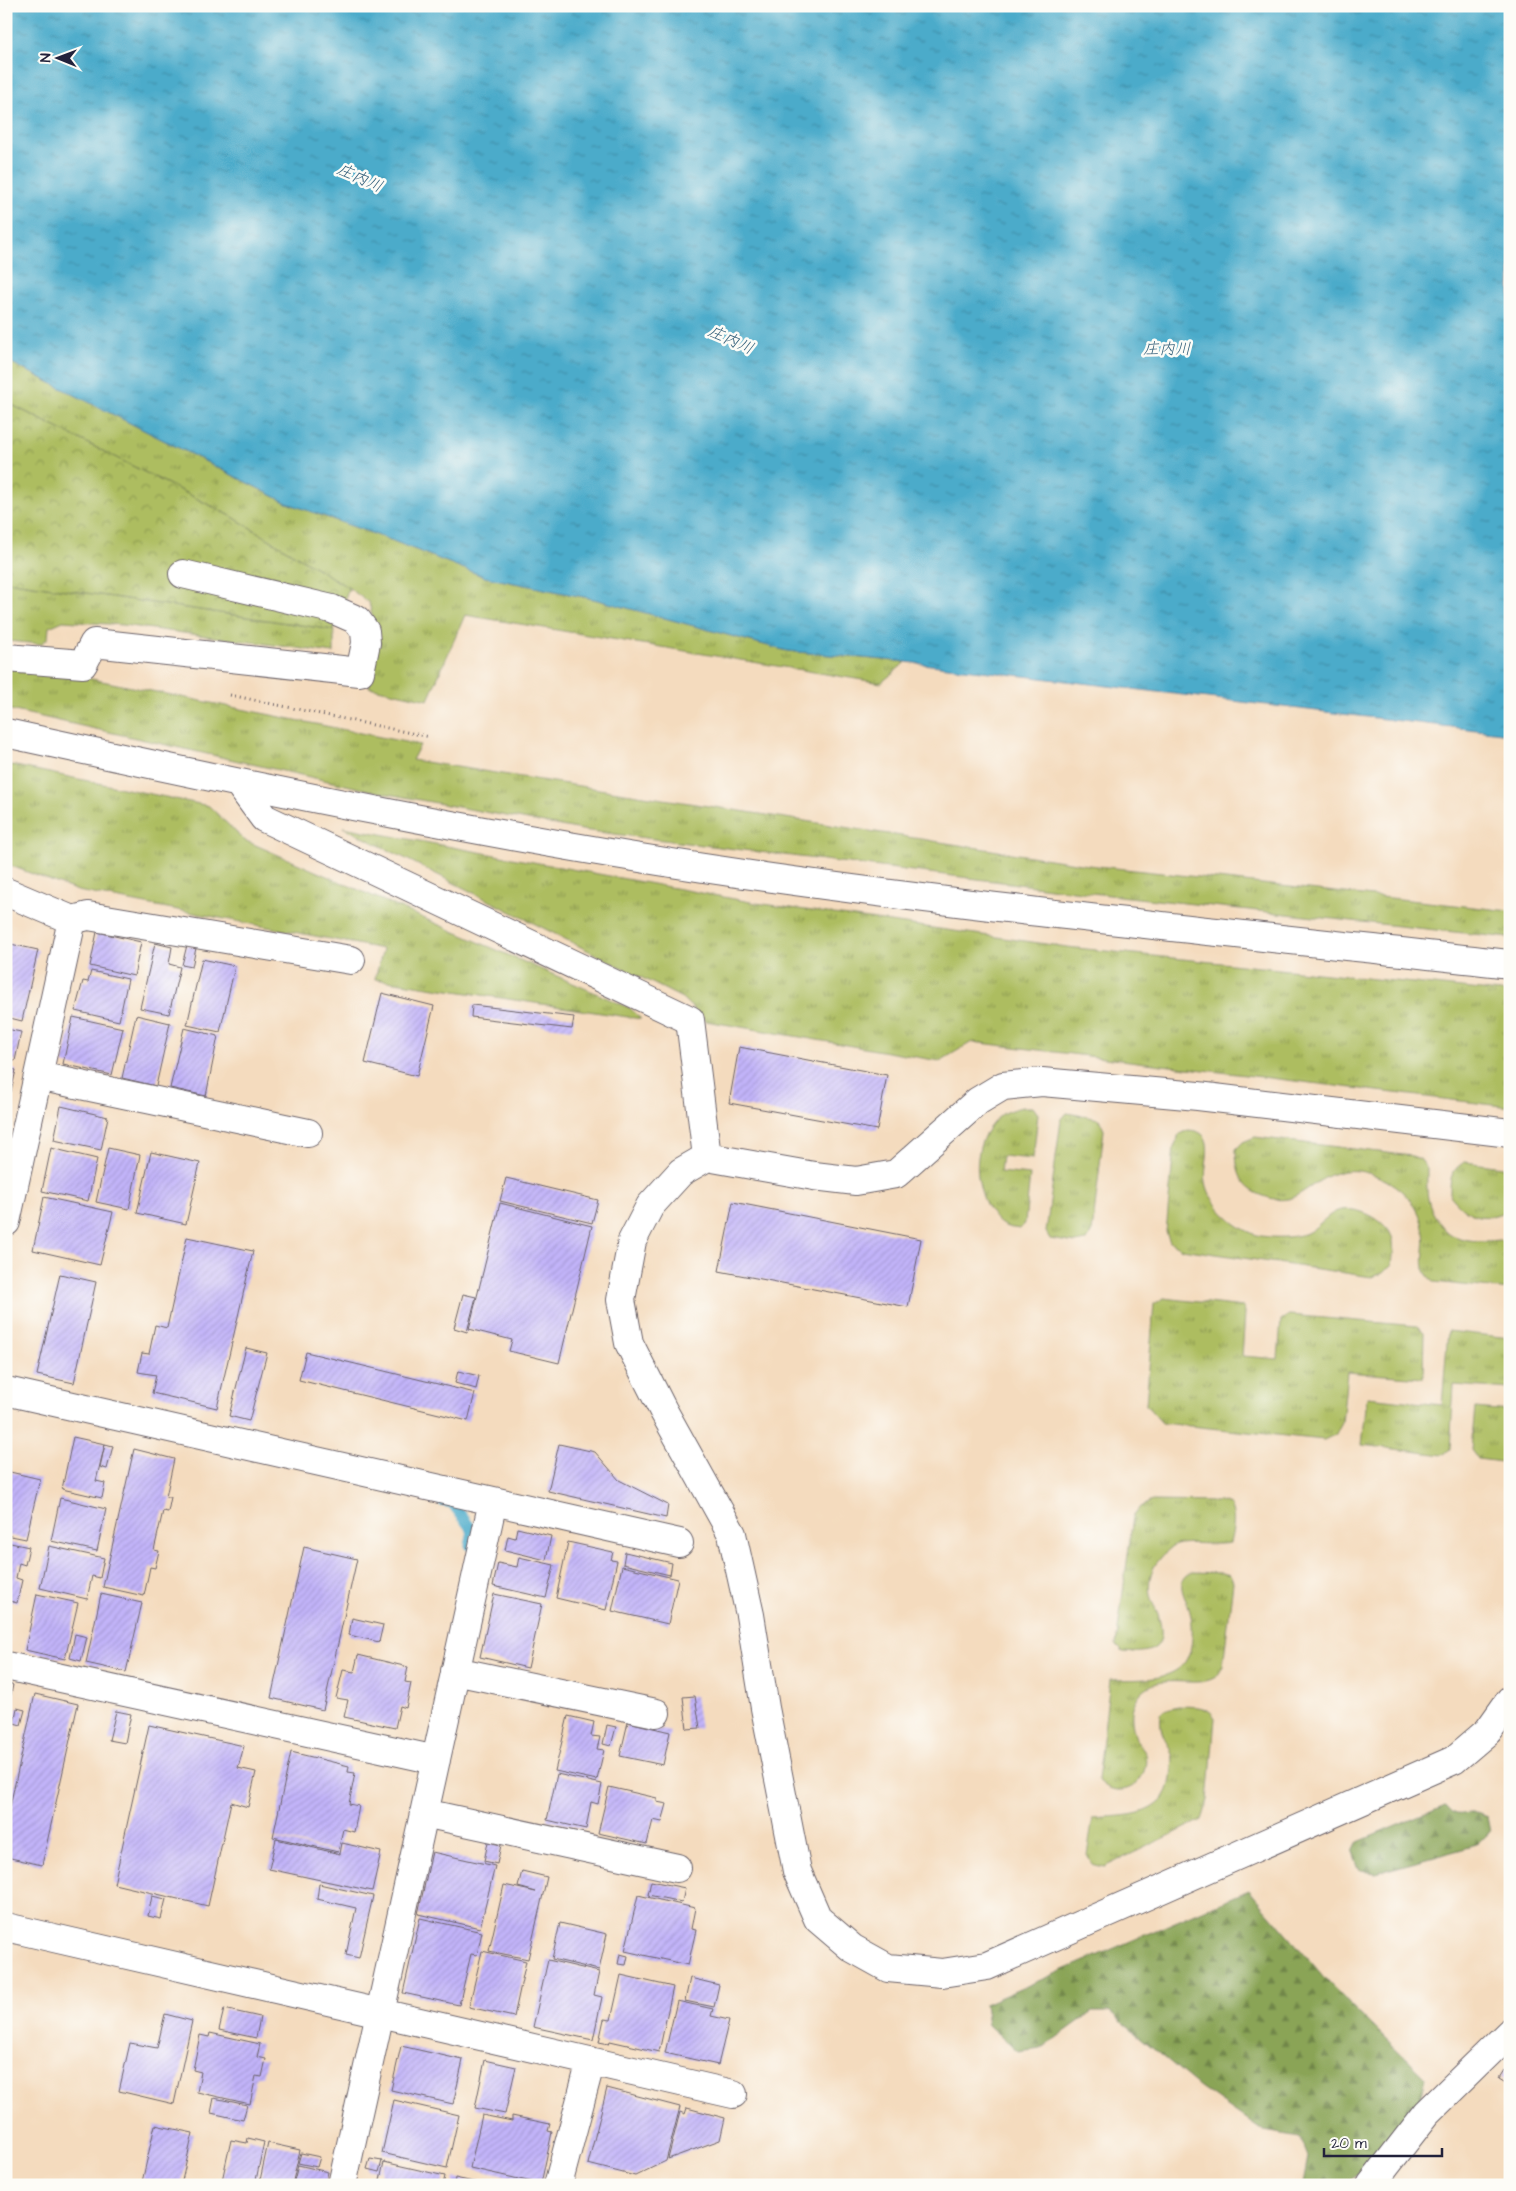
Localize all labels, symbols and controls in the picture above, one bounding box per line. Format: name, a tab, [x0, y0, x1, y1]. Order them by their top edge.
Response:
north arrow	[32, 32, 82, 82]
text: N	[36, 53, 56, 62]
water label: 庄内川	[334, 158, 386, 198]
water label: 庄内川	[705, 320, 757, 360]
water label: 庄内川	[1143, 338, 1191, 360]
scale bar	[1324, 2126, 1441, 2158]
text: 20 m	[1331, 2133, 1367, 2154]

